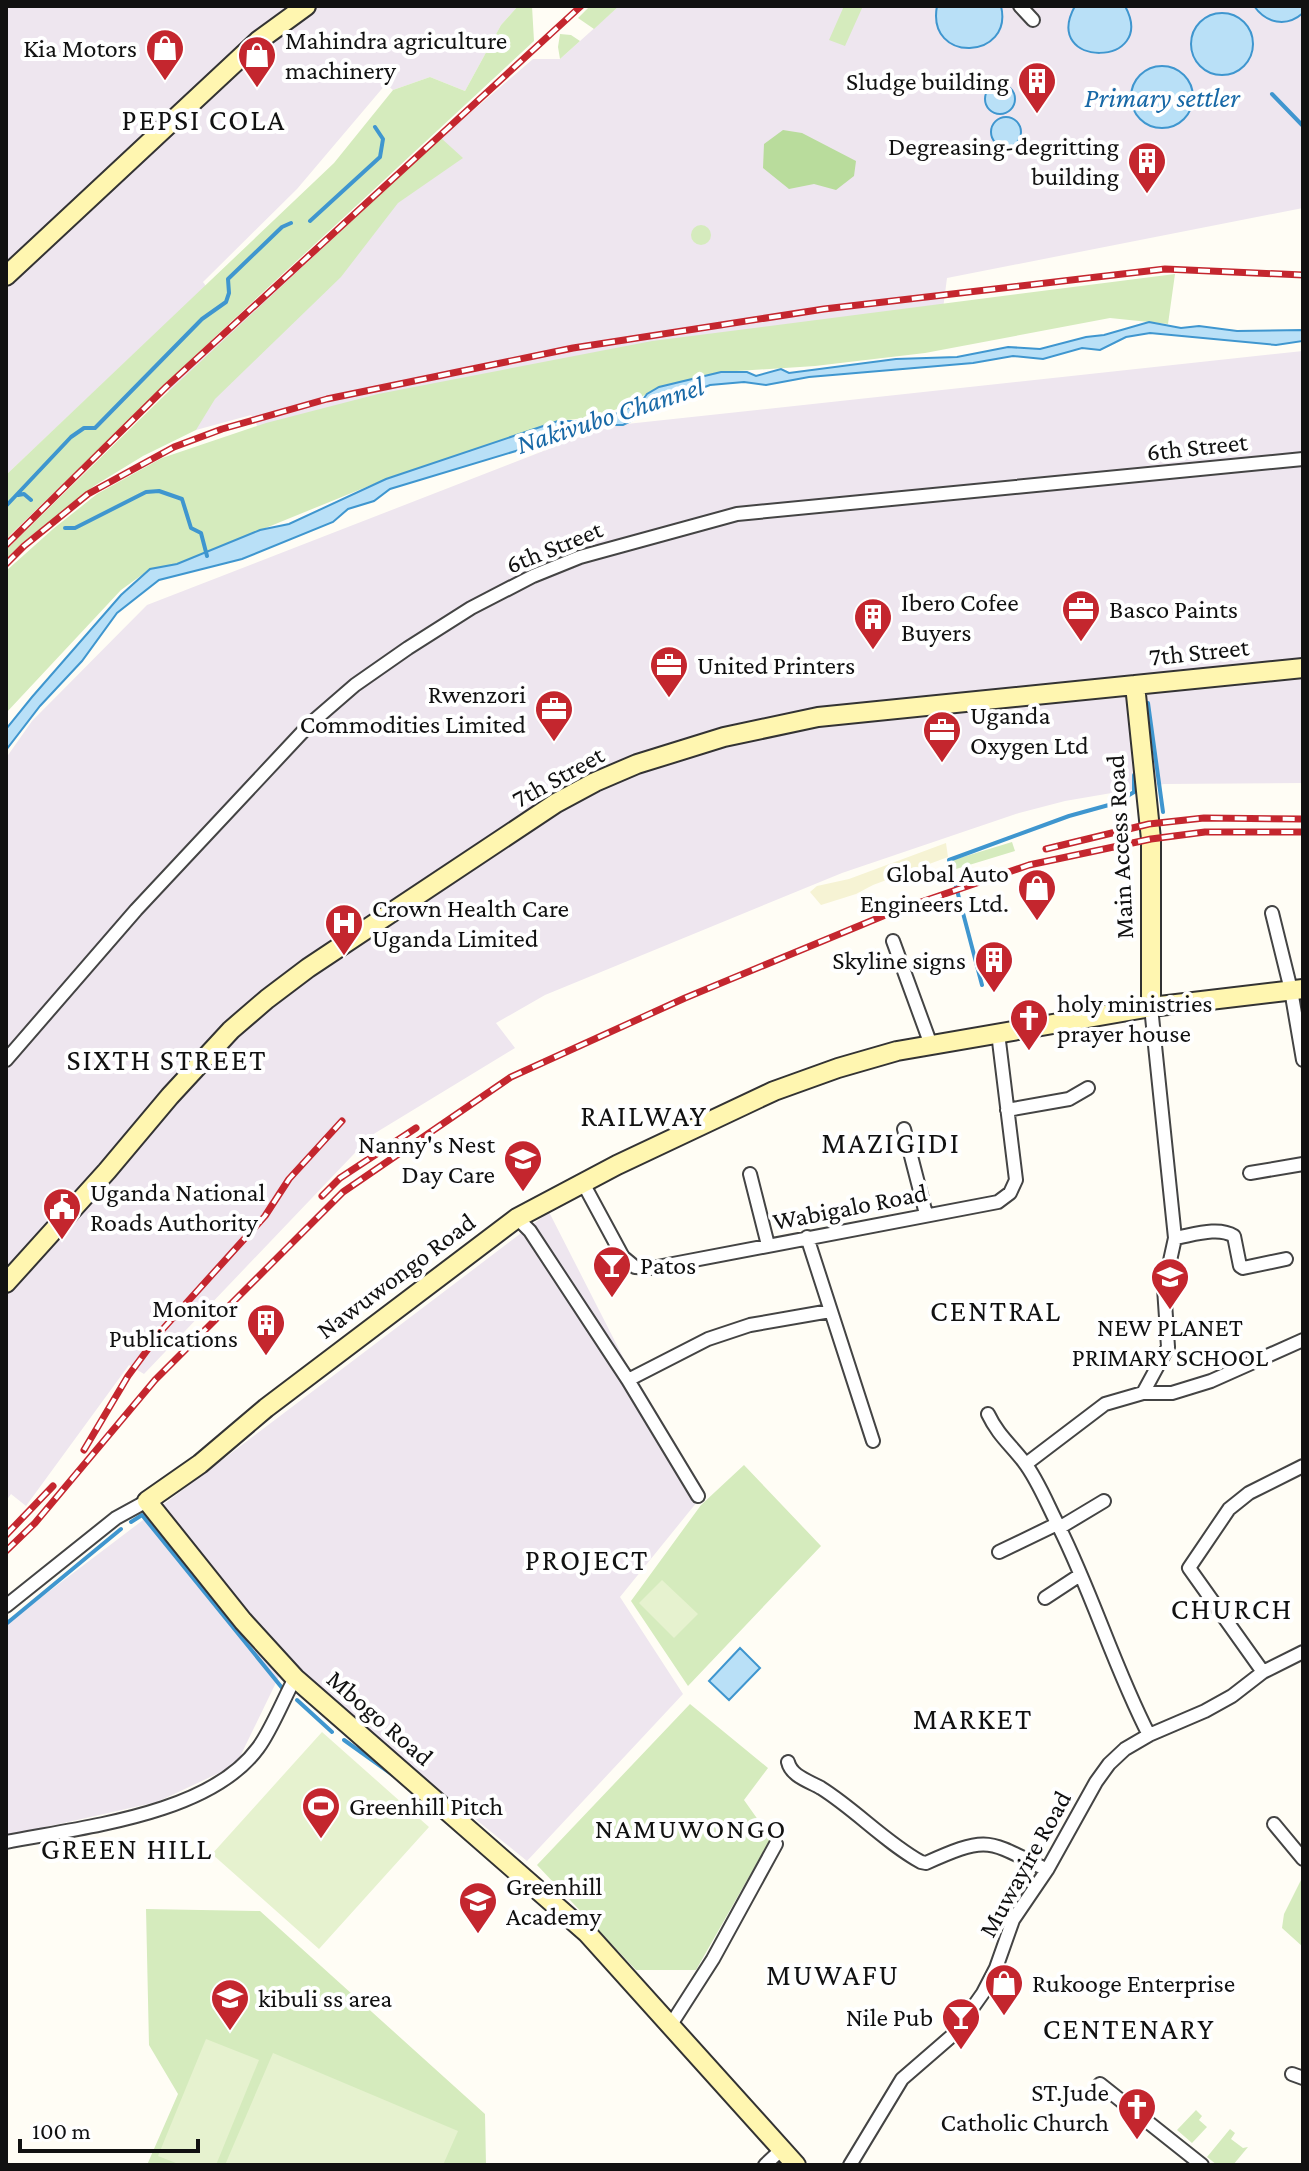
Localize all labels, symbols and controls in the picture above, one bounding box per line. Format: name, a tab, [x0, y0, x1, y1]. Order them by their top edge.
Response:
place label: Mahindra agriculture machinery	[285, 26, 507, 85]
shop icon: Kia Motors	[144, 27, 186, 82]
place label: Kia Motors	[23, 34, 137, 63]
shop icon: Mahindra agriculture machinery	[236, 34, 278, 89]
building icon: Sludge building	[1016, 60, 1058, 115]
place label: Sludge building	[846, 67, 1009, 96]
water label: Primary settler	[1084, 82, 1241, 113]
district label: PEPSI COLA	[122, 103, 286, 136]
place label: Degreasing-degritting building	[888, 132, 1119, 191]
building icon: Degreasing-degritting building	[1126, 140, 1168, 195]
water label: Nakivubo Channel	[512, 370, 709, 460]
street label: 6th Street	[1145, 427, 1249, 467]
street label: 6th Street	[502, 514, 607, 579]
place label: Ibero Cofee Buyers	[901, 588, 1019, 647]
office icon: Basco Paints	[1060, 588, 1102, 643]
place label: Basco Paints	[1109, 595, 1238, 624]
building icon: Ibero Cofee Buyers	[852, 596, 894, 651]
street label: 7th Street	[1148, 632, 1251, 672]
office icon: United Printers	[648, 644, 690, 699]
place label: United Printers	[697, 651, 855, 680]
place label: Rwenzori Commodities Limited	[300, 680, 526, 739]
office icon: Rwenzori Commodities Limited	[533, 688, 575, 743]
place label: Uganda Oxygen Ltd	[970, 701, 1089, 760]
office icon: Uganda Oxygen Ltd	[921, 709, 963, 764]
street label: 7th Street	[507, 740, 609, 814]
street label: Main Access Road	[1101, 754, 1139, 940]
place label: Global Auto Engineers Ltd.	[860, 859, 1009, 918]
shop icon: Global Auto Engineers Ltd.	[1016, 867, 1058, 922]
place label: Crown Health Care Uganda Limited	[372, 894, 569, 953]
hospital icon: Crown Health Care Uganda Limited	[323, 902, 365, 957]
building icon: Skyline signs	[973, 939, 1015, 994]
place label: Skyline signs	[832, 946, 966, 975]
place label: holy ministries prayer house	[1057, 989, 1213, 1048]
church icon: holy ministries prayer house	[1008, 997, 1050, 1052]
district label: SIXTH STREET	[66, 1043, 268, 1076]
district label: RAILWAY	[580, 1099, 708, 1132]
district label: MAZIGIDI	[821, 1126, 961, 1159]
place label: Nanny's Nest Day Care	[358, 1130, 495, 1189]
school or university icon: Nanny's Nest Day Care	[502, 1138, 544, 1193]
place label: Uganda National Roads Authority	[90, 1178, 266, 1237]
street label: Wabigalo Road	[770, 1178, 930, 1236]
public building icon: Uganda National Roads Authority	[41, 1186, 83, 1241]
street label: Nawuwongo Road	[311, 1207, 481, 1345]
bar icon: Patos	[591, 1244, 633, 1299]
place label: Patos	[640, 1251, 696, 1280]
school or university icon: NEW PLANET PRIMARY SCHOOL	[1149, 1256, 1191, 1311]
place label: Monitor Publications	[109, 1294, 238, 1353]
district label: CENTRAL	[930, 1294, 1062, 1327]
building icon: Monitor Publications	[245, 1302, 287, 1357]
place label: NEW PLANET PRIMARY SCHOOL	[1072, 1313, 1268, 1372]
district label: PROJECT	[525, 1543, 649, 1576]
district label: CHURCH	[1171, 1592, 1293, 1625]
street label: Mbogo Road	[321, 1664, 439, 1772]
district label: MARKET	[913, 1702, 1033, 1735]
sports icon: Greenhill Pitch	[300, 1785, 342, 1840]
street label: Muwayire Road	[973, 1786, 1077, 1942]
place label: Greenhill Pitch	[349, 1792, 503, 1821]
district label: NAMUWONGO	[595, 1813, 787, 1844]
district label: GREEN HILL	[41, 1832, 213, 1865]
place label: Greenhill Academy	[506, 1872, 603, 1931]
school or university icon: Greenhill Academy	[457, 1880, 499, 1935]
district label: MUWAFU	[766, 1958, 900, 1991]
shop icon: Rukooge Enterprise	[983, 1962, 1025, 2017]
place label: Rukooge Enterprise	[1032, 1969, 1235, 1998]
school or university icon: kibuli ss area	[209, 1977, 251, 2032]
place label: kibuli ss area	[258, 1984, 392, 2013]
bar icon: Nile Pub	[940, 1996, 982, 2051]
place label: Nile Pub	[846, 2003, 933, 2032]
district label: CENTENARY	[1043, 2012, 1215, 2045]
place label: ST.Jude Catholic Church	[941, 2078, 1109, 2137]
church icon: ST.Jude Catholic Church	[1116, 2086, 1158, 2141]
scale bar	[20, 2103, 198, 2153]
text: 100 m	[32, 2117, 91, 2144]

